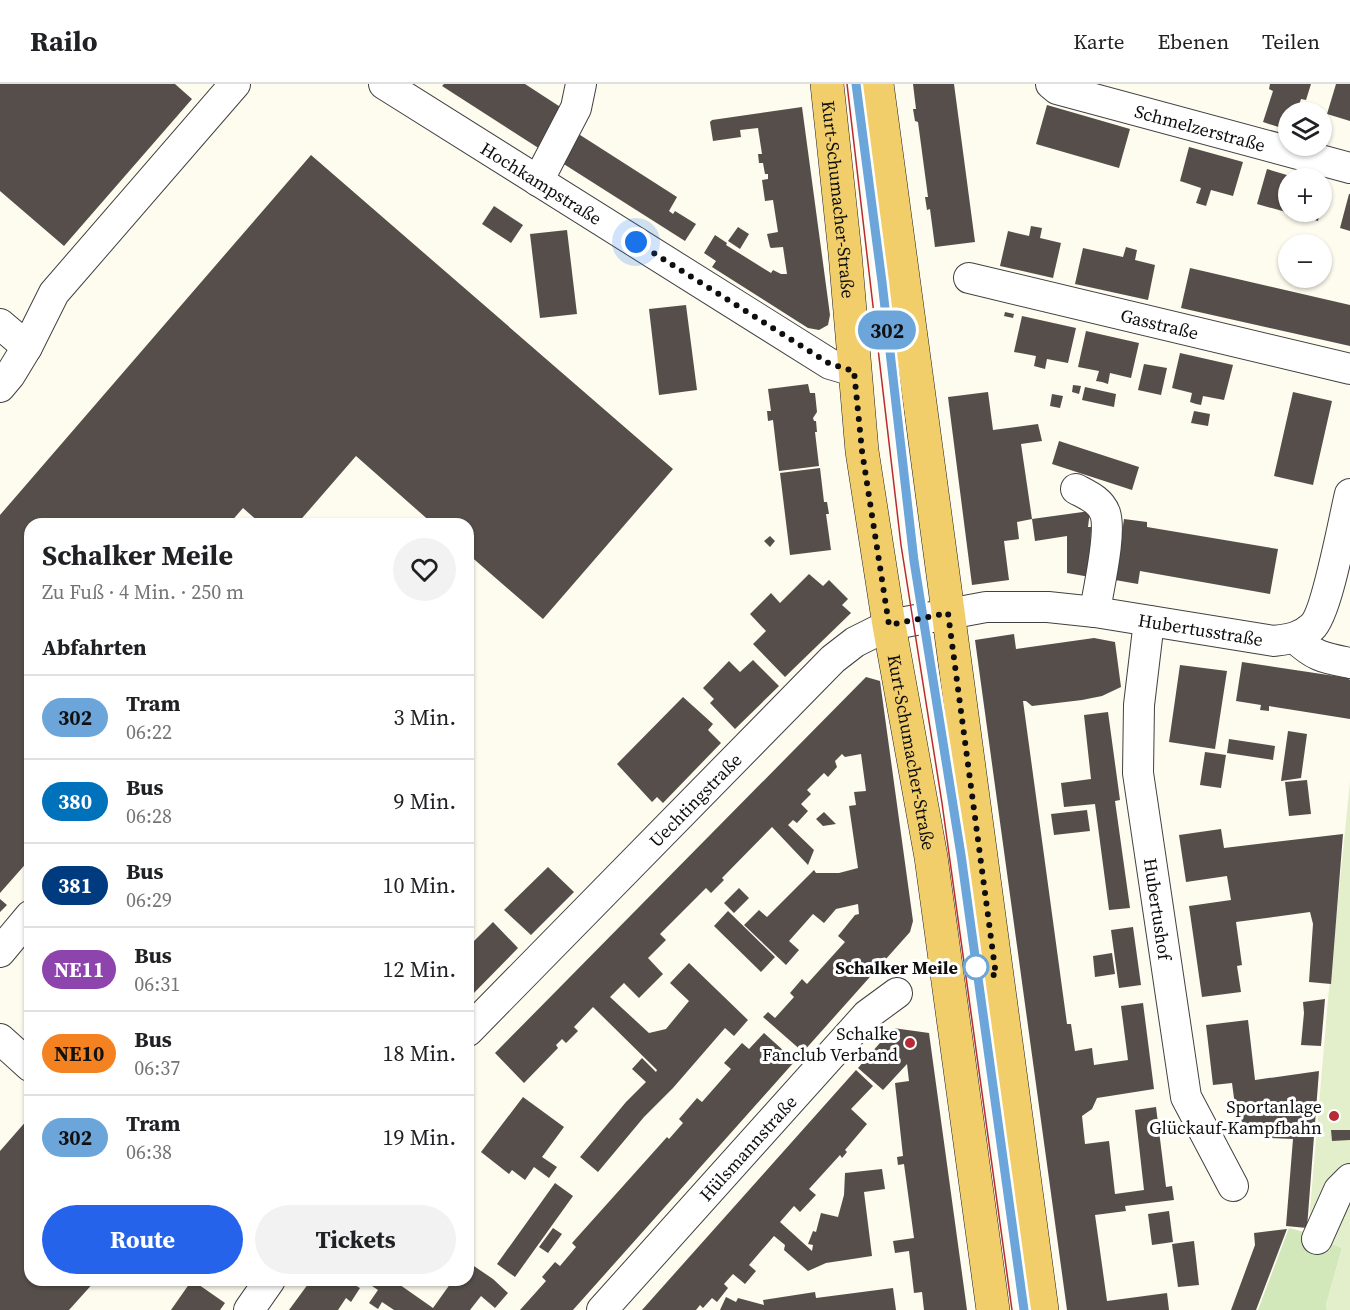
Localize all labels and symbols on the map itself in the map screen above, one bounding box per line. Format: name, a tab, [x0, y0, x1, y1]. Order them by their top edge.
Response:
street label: Schmelzerstraße	[1132, 98, 1268, 157]
street label: Kurt-Schumacher-Straße	[816, 99, 861, 299]
street label: Hochkampstraße	[476, 135, 607, 230]
your location	[621, 227, 651, 257]
street label: Gasstraße	[1118, 302, 1201, 345]
line badge: 302	[852, 310, 922, 350]
street label: Hubertusstraße	[1136, 607, 1265, 652]
street label: Kurt-Schumacher-Straße	[882, 652, 942, 852]
street label: Uechtingstraße	[643, 747, 747, 852]
street label: Hubertushof	[1138, 856, 1178, 963]
marker: Schalker Meile	[963, 954, 989, 980]
place label: Schalker Meile	[835, 955, 958, 980]
place label: Schalke Fanclub Verband	[762, 1021, 898, 1067]
marker: Schalke Fanclub Verband	[903, 1036, 917, 1050]
street label: Hülsmannstraße	[693, 1089, 802, 1206]
place label: Sportanlage Glückauf-Kampfbahn	[1149, 1094, 1322, 1140]
marker: Sportanlage Glückauf-Kampfbahn	[1327, 1109, 1341, 1123]

